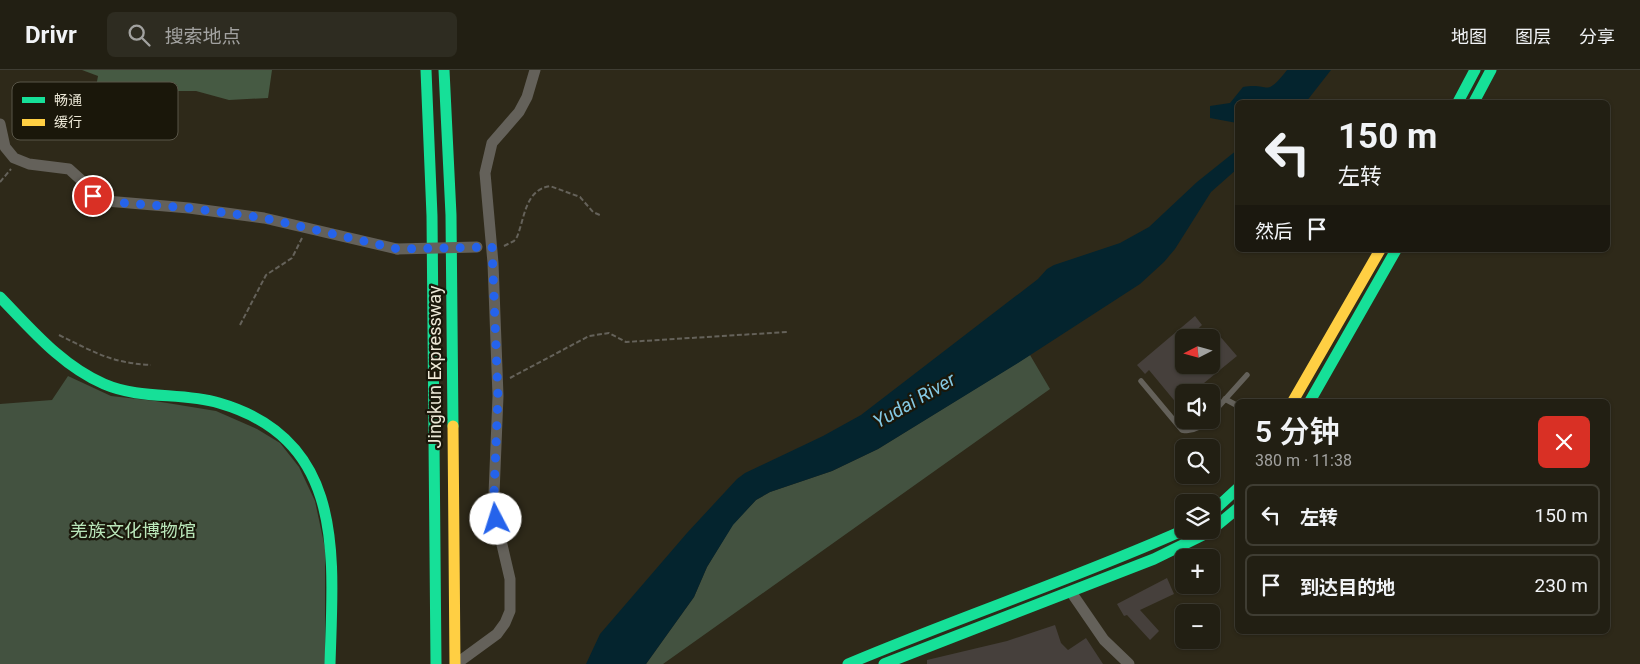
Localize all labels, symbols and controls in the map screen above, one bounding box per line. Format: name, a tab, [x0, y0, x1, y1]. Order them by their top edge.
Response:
search box	[107, 12, 457, 57]
text: Drivr	[25, 21, 77, 49]
icon: search	[125, 21, 153, 49]
text: 搜索地点	[165, 25, 241, 48]
text: 地图	[1451, 26, 1487, 47]
text: 图层	[1515, 26, 1551, 47]
text: 分享	[1579, 26, 1615, 47]
legend	[12, 82, 178, 140]
text: 畅通	[54, 92, 82, 108]
text: 缓行	[54, 114, 82, 130]
text: 150 m	[1338, 116, 1437, 157]
icon: left	[1255, 120, 1320, 185]
text: 左转	[1338, 164, 1382, 189]
pin	[72, 175, 114, 217]
icon: arrive	[79, 182, 107, 210]
icon: arrive	[1303, 215, 1331, 243]
text: 然后	[1255, 220, 1293, 243]
street label: Jingkun Expressway	[424, 285, 445, 448]
north arrow	[1175, 329, 1220, 374]
map controls	[1175, 329, 1220, 649]
water label: Yudai River	[869, 367, 960, 433]
button: sound	[1175, 384, 1220, 429]
text: 5 分钟	[1255, 414, 1340, 449]
button: close	[1538, 416, 1590, 468]
button: search	[1175, 439, 1220, 484]
text: 380 m · 11:38	[1255, 451, 1352, 470]
position arrow	[469, 492, 521, 544]
button: layers	[1175, 494, 1220, 539]
icon: left	[1257, 501, 1285, 529]
text: 150 m	[1535, 504, 1588, 527]
text: 左转	[1300, 506, 1338, 529]
park label: 羌族文化博物馆	[70, 520, 196, 541]
button: +	[1175, 549, 1220, 594]
icon: arrive	[1257, 571, 1285, 599]
text: 230 m	[1535, 574, 1588, 597]
text: 到达目的地	[1300, 576, 1395, 599]
button: −	[1175, 604, 1220, 649]

